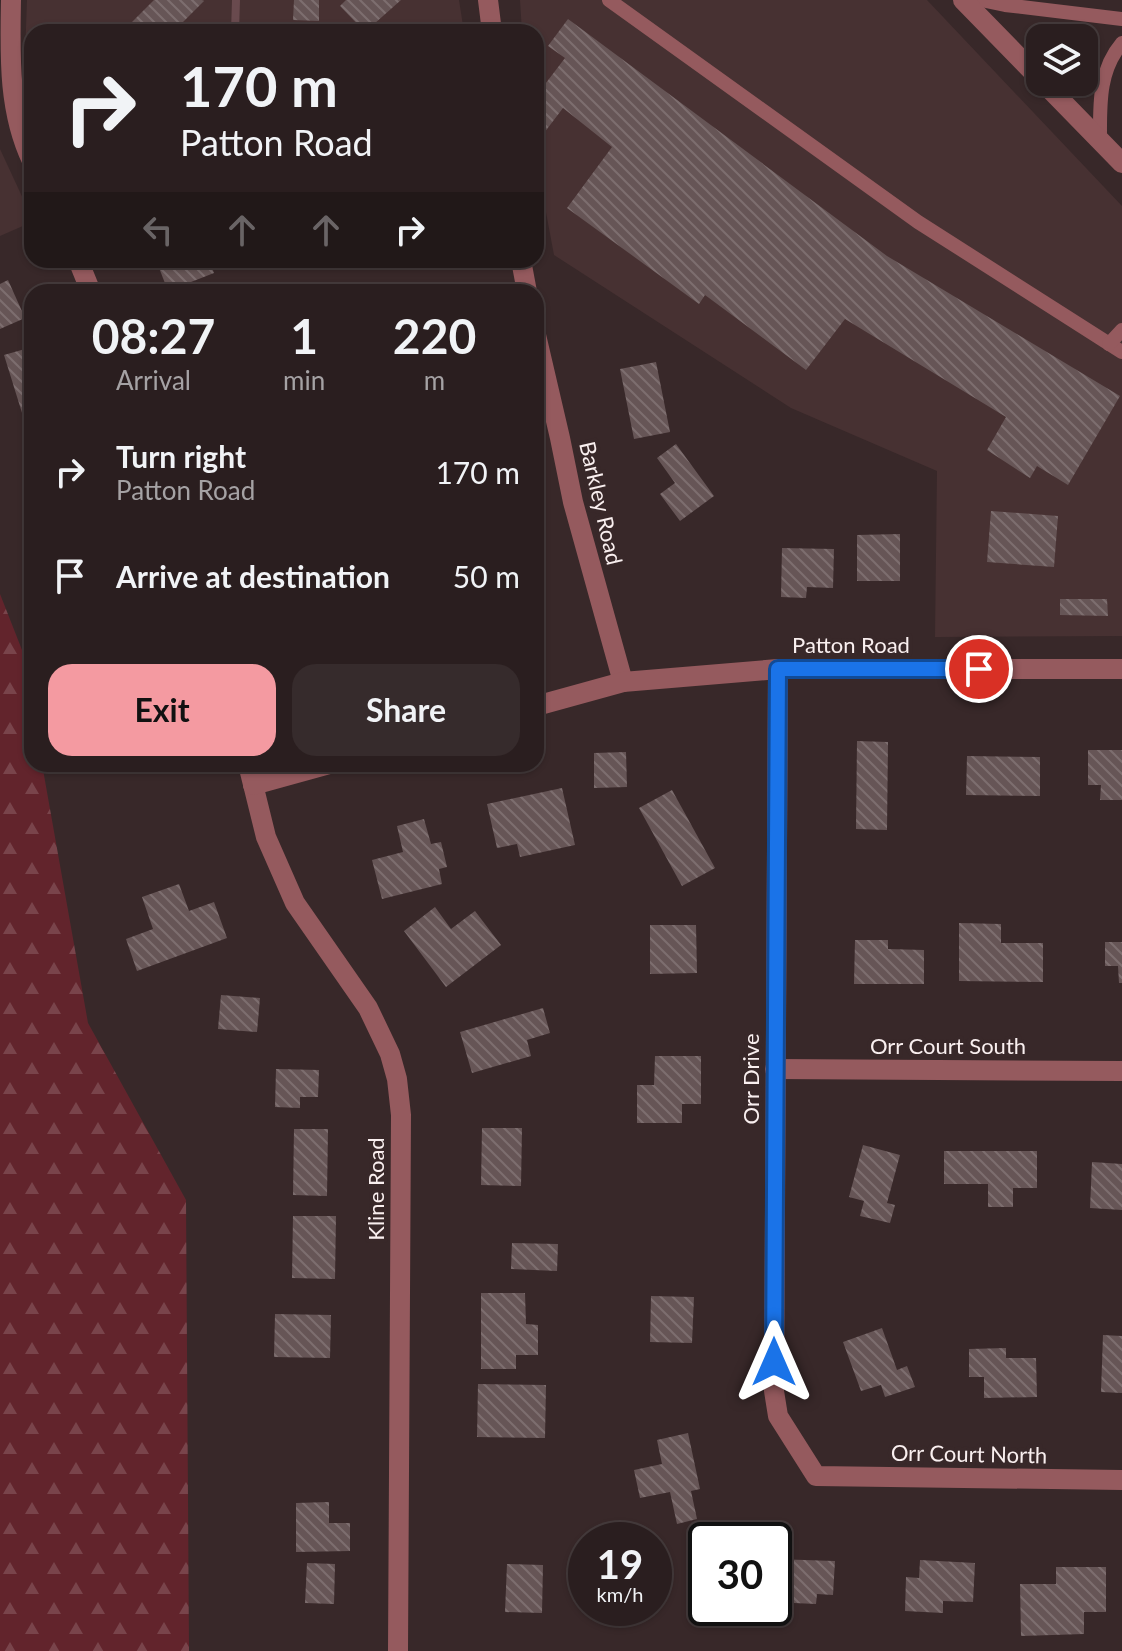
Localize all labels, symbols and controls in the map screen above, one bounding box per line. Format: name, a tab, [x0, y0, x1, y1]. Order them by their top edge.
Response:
map controls	[1026, 24, 1098, 96]
button: layers	[1026, 24, 1098, 96]
text: 170 m	[180, 52, 338, 119]
icon: right	[48, 56, 152, 160]
text: Patton Road	[180, 120, 373, 164]
icon: left	[136, 208, 180, 252]
icon: ahead	[220, 208, 264, 252]
icon: ahead	[304, 208, 348, 252]
icon: right	[388, 208, 432, 252]
text: 08:27	[92, 307, 215, 364]
text: 1	[290, 307, 318, 364]
text: 220	[393, 307, 476, 364]
text: Arrival	[116, 364, 191, 396]
text: min	[283, 364, 325, 396]
text: m	[424, 364, 445, 396]
text: Turn right	[116, 438, 246, 474]
street label: Barkley Road	[574, 439, 629, 567]
icon: right	[48, 450, 92, 494]
text: 170 m	[435, 454, 520, 490]
text: Patton Road	[116, 474, 255, 506]
icon: arrive	[48, 554, 92, 598]
text: Arrive at destination	[116, 558, 390, 594]
text: 50 m	[453, 558, 520, 594]
street label: Patton Road	[792, 631, 910, 658]
pin	[945, 635, 1013, 703]
icon: arrive	[957, 647, 1001, 691]
button: Exit	[48, 664, 276, 756]
button: Share	[292, 664, 520, 756]
street label: Orr Court South	[870, 1032, 1026, 1059]
street label: Orr Drive	[737, 1033, 764, 1125]
street label: Kline Road	[362, 1137, 389, 1241]
position arrow	[732, 1320, 816, 1404]
street label: Orr Court North	[891, 1439, 1047, 1468]
speed limit sign: 30	[688, 1522, 792, 1626]
text: 19	[597, 1540, 643, 1588]
text: km/h	[597, 1582, 643, 1606]

